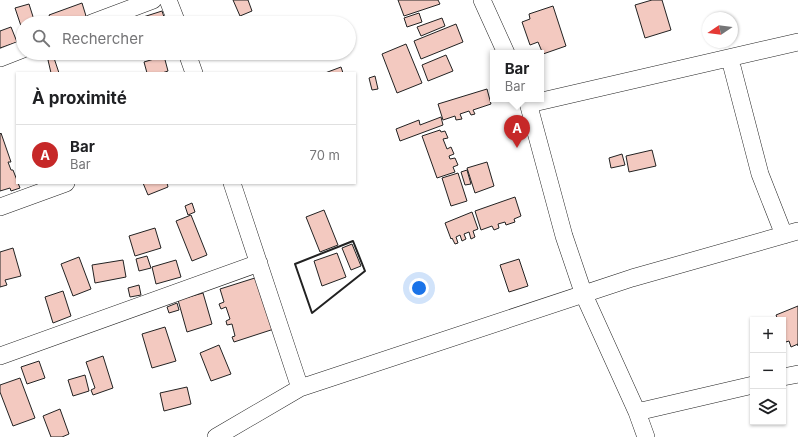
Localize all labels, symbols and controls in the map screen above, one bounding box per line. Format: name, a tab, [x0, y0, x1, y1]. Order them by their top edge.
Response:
north arrow	[702, 12, 738, 48]
search box	[16, 16, 356, 60]
icon: search	[30, 27, 52, 49]
text: Rechercher	[62, 29, 144, 48]
popup	[490, 50, 544, 102]
text: Bar	[505, 59, 529, 78]
text: Bar	[505, 78, 525, 94]
text: À proximité	[32, 88, 127, 108]
pin: A	[504, 115, 530, 148]
text: Bar	[70, 137, 95, 156]
text: A	[40, 147, 50, 163]
text: 70 m	[310, 147, 340, 163]
text: Bar	[70, 156, 91, 172]
your location	[409, 278, 429, 298]
map controls	[750, 317, 786, 425]
button: +	[750, 317, 786, 353]
button: −	[750, 353, 786, 389]
button: layers	[750, 389, 786, 425]

